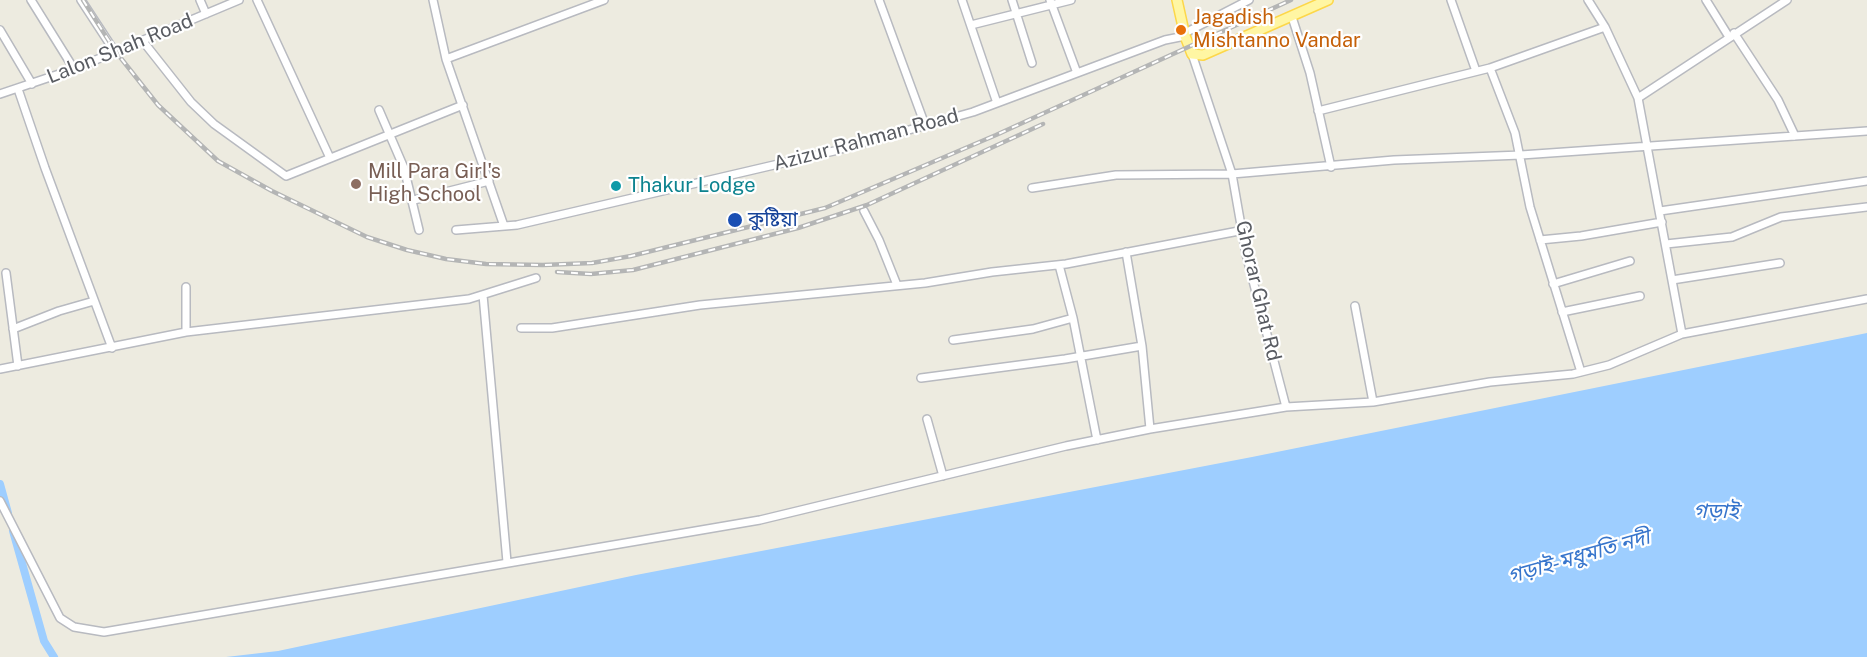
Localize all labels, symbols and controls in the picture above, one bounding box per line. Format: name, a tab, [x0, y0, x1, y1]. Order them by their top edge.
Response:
place label: Jagadish Mishtanno Vandar	[1193, 6, 1361, 53]
street label: Lalon Shah Road	[44, 9, 196, 89]
marker: Jagadish Mishtanno Vandar	[1174, 23, 1188, 37]
street label: Azizur Rahman Road	[771, 104, 961, 176]
place label: Mill Para Girl's High School	[368, 160, 501, 207]
place label: Thakur Lodge	[628, 174, 756, 198]
marker: Mill Para Girl's High School	[349, 177, 363, 191]
marker: Thakur Lodge	[609, 179, 623, 193]
place label: কুষ্টিয়া	[748, 208, 798, 232]
marker: কুষ্টিয়া	[726, 211, 744, 229]
street label: Ghorar Ghat Rd	[1230, 219, 1286, 363]
water label: গড়াই	[1693, 499, 1739, 525]
water label: গড়াই-মধুমতি নদী	[1505, 525, 1653, 589]

